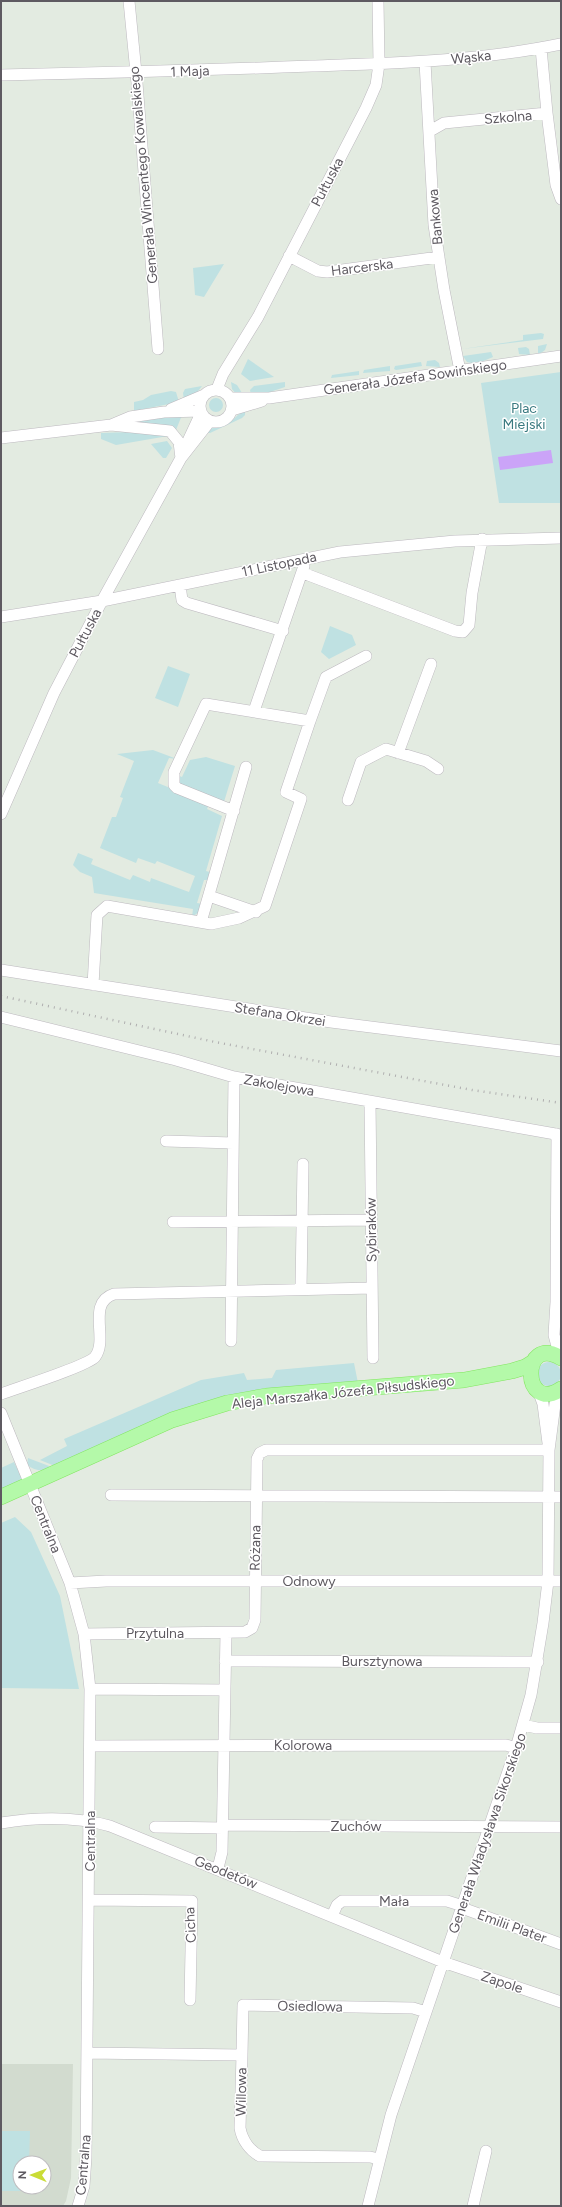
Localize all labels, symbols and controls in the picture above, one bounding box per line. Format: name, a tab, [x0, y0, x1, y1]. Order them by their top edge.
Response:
street label: Wąska	[450, 47, 492, 68]
street label: 1 Maja	[170, 62, 210, 81]
street label: Generała Wincentego Kowalskiego	[126, 65, 161, 284]
street label: Szkolna	[483, 107, 533, 128]
street label: Pułtuska	[307, 155, 347, 210]
street label: Bankowa	[425, 188, 446, 246]
street label: Harcerska	[330, 255, 394, 280]
street label: Generała Józefa Sowińskiego	[322, 356, 508, 399]
park label: Plac Miejski	[502, 400, 546, 433]
street label: 11 Listopada	[240, 548, 318, 581]
street label: Pułtuska	[65, 606, 105, 661]
street label: Stefana Okrzei	[233, 999, 327, 1030]
street label: Zakolejowa	[242, 1071, 315, 1100]
street label: Sybiraków	[362, 1197, 381, 1263]
street label: Aleja Marszałka Józefa Piłsudskiego	[231, 1372, 455, 1413]
street label: Centralna	[26, 1493, 65, 1556]
street label: Różana	[247, 1525, 264, 1571]
street label: Odnowy	[282, 1573, 336, 1590]
street label: Przytulna	[126, 1625, 184, 1642]
street label: Bursztynowa	[342, 1653, 422, 1670]
street label: Generała Władysława Sikorskiego	[445, 1731, 530, 1936]
street label: Kolorowa	[274, 1737, 332, 1754]
street label: Centralna	[82, 1811, 99, 1871]
street label: Zuchów	[330, 1818, 382, 1835]
street label: Geodetów	[192, 1852, 260, 1893]
street label: Mała	[379, 1893, 409, 1910]
street label: Emilii Plater	[475, 1906, 549, 1947]
street label: Cicha	[181, 1907, 200, 1943]
street label: Zapole	[479, 1968, 525, 1997]
street label: Osiedlowa	[277, 1997, 343, 2016]
street label: Willowa	[233, 2067, 250, 2117]
street label: Centralna	[72, 2134, 95, 2196]
north arrow	[12, 2155, 52, 2195]
text: N	[16, 2170, 29, 2179]

